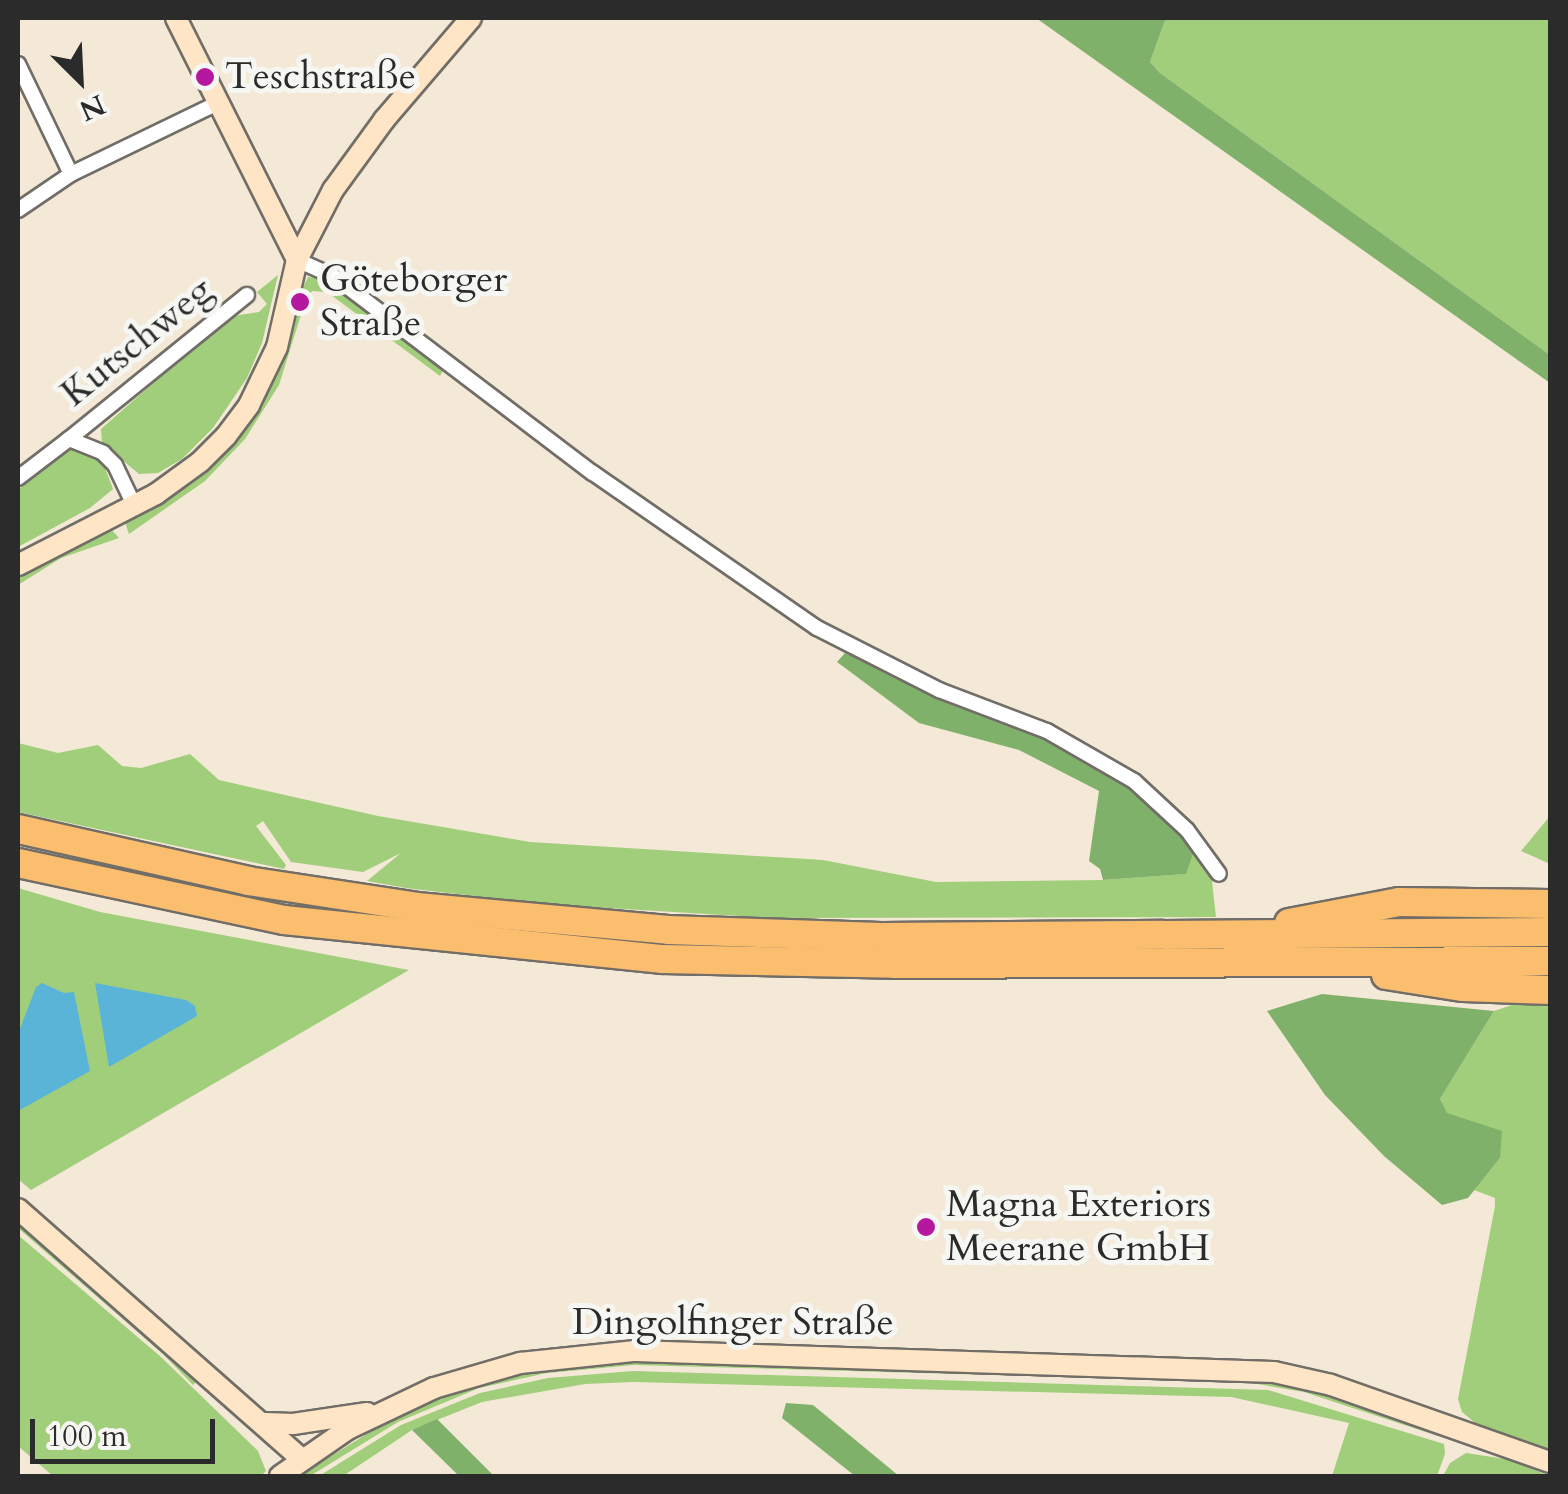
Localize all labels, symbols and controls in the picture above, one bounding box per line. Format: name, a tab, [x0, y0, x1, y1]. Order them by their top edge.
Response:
north arrow	[30, 30, 130, 130]
place label: Teschstraße	[225, 54, 416, 100]
marker: Teschstraße	[194, 66, 216, 88]
text: N	[73, 85, 111, 130]
place label: Göteborger Straße	[320, 257, 507, 346]
street label: Kutschweg	[52, 267, 222, 417]
marker: Göteborger Straße	[289, 291, 311, 313]
place label: Magna Exteriors Meerane GmbH	[946, 1182, 1211, 1272]
marker: Magna Exteriors Meerane GmbH	[915, 1216, 937, 1238]
street label: Dingolfinger Straße	[572, 1300, 894, 1346]
scale bar	[35, 1399, 220, 1461]
text: 100 m	[47, 1416, 127, 1457]

